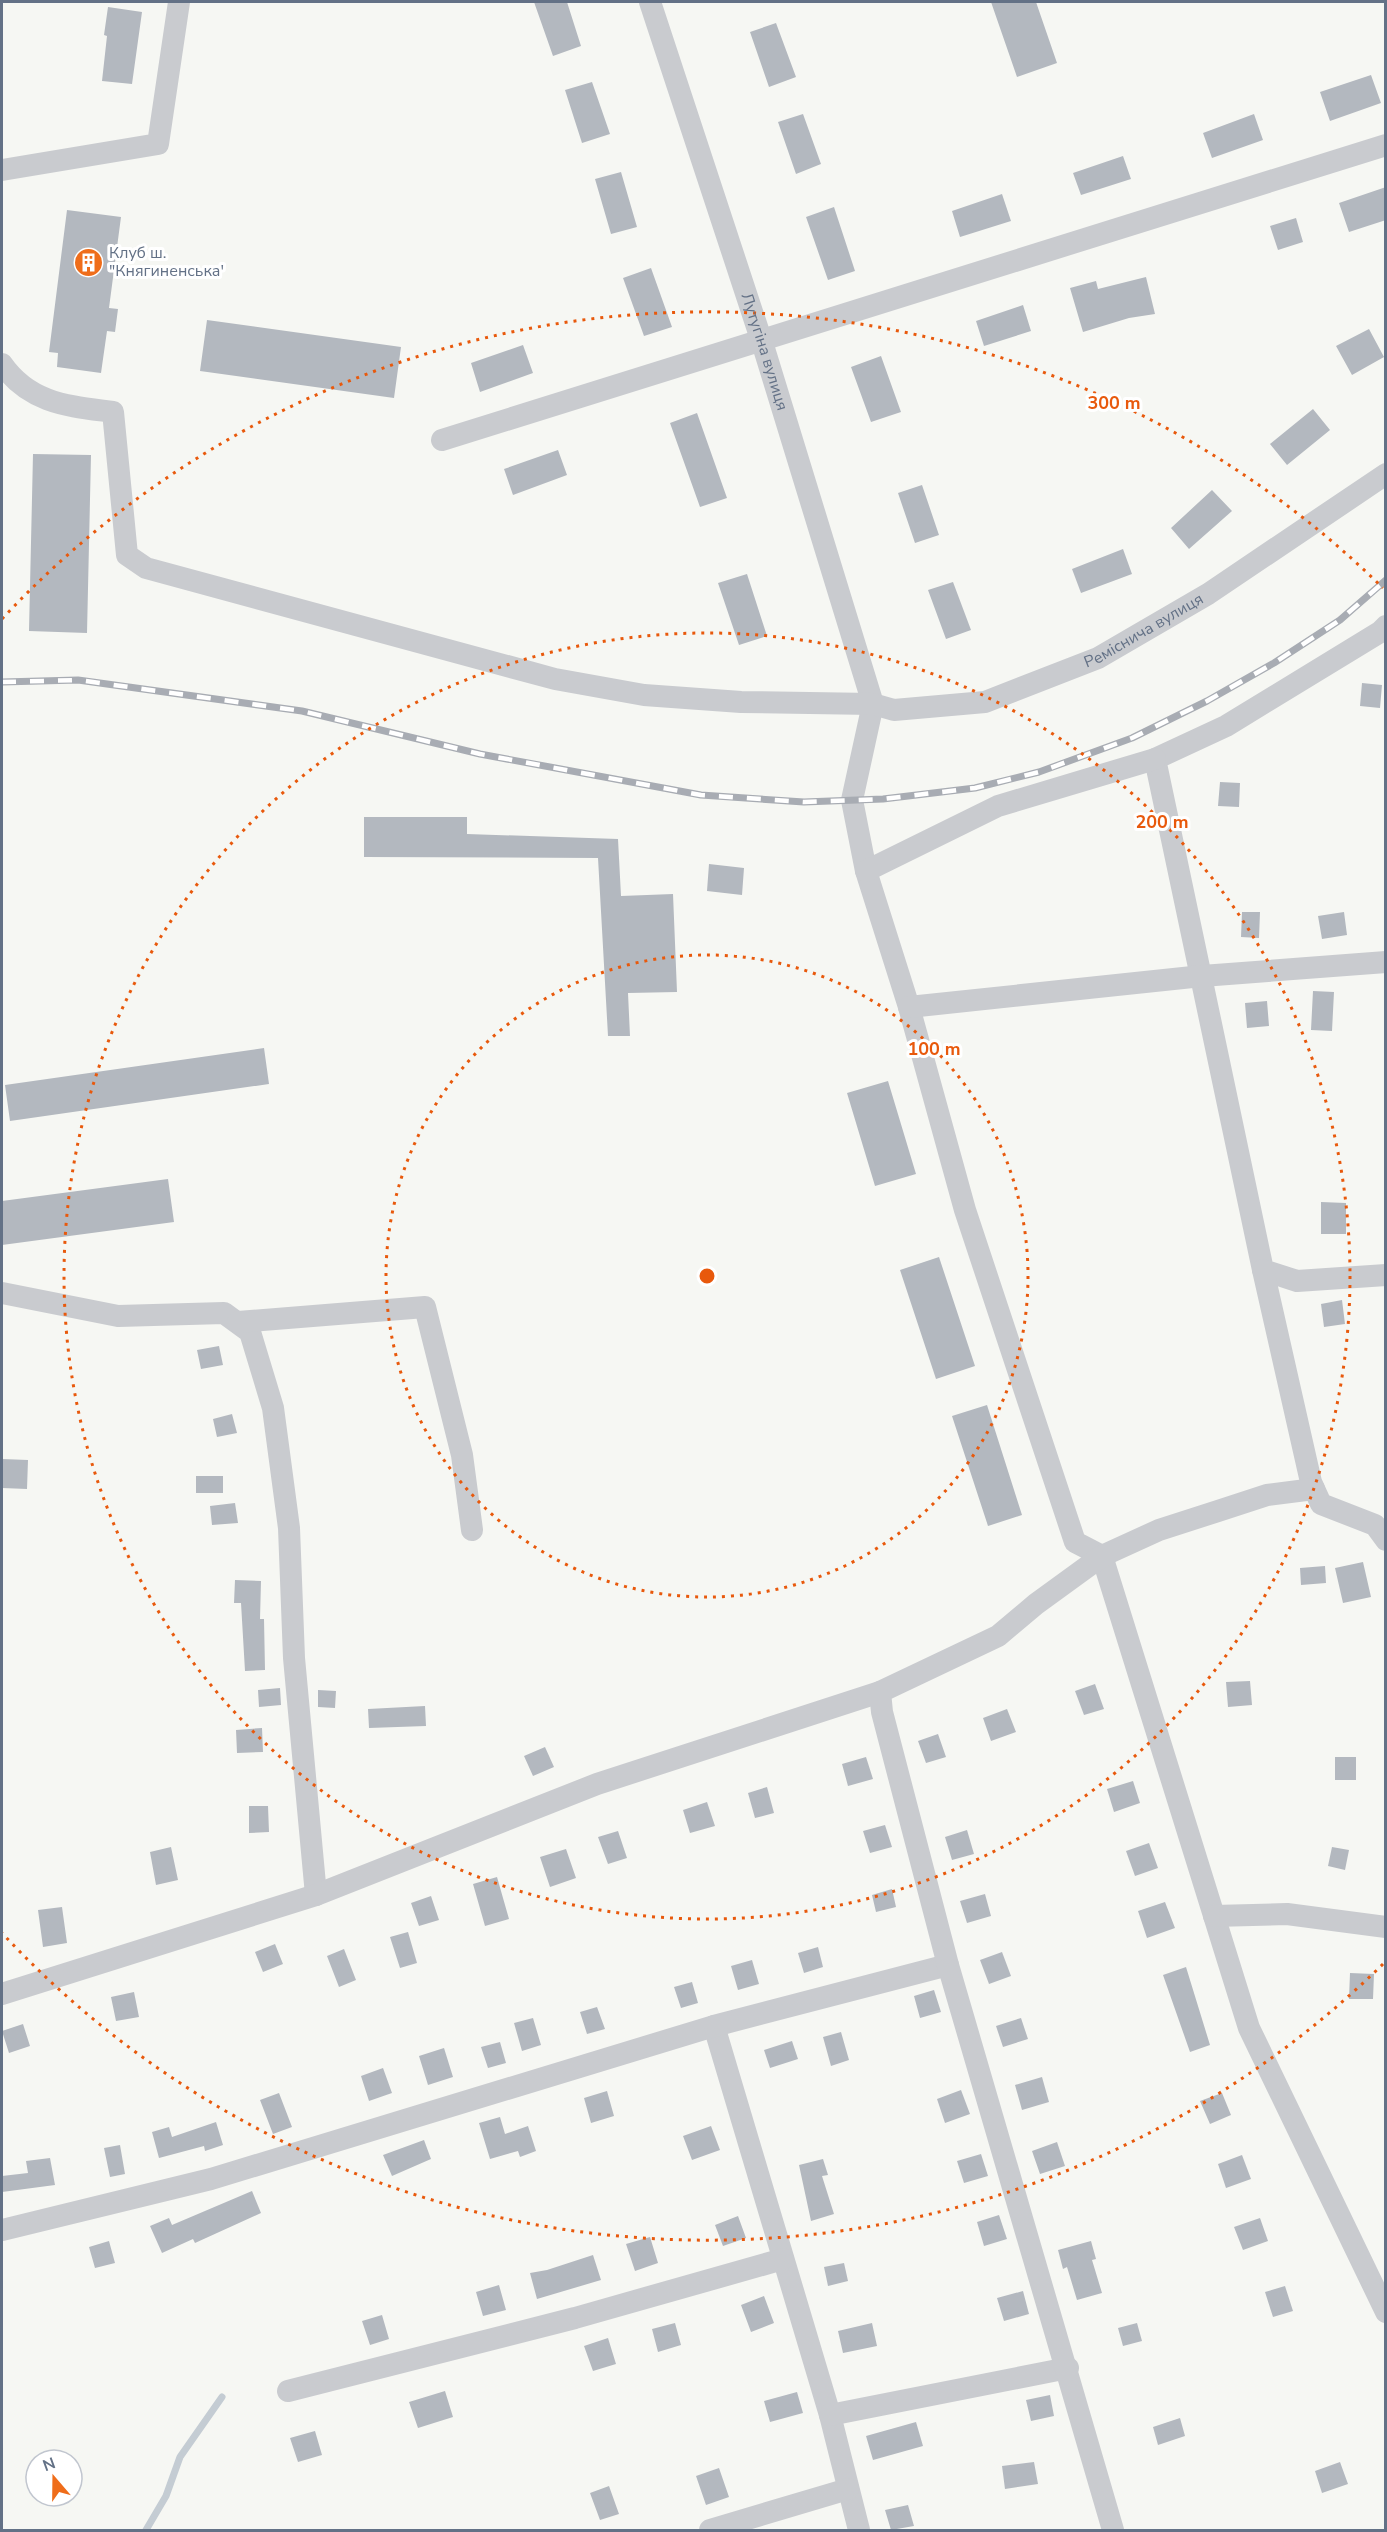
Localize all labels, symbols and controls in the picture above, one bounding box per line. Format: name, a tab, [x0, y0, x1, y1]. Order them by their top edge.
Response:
place label: Клуб ш. "Княгиненська'	[109, 242, 224, 282]
building icon: Клуб ш. "Княгиненська'	[72, 246, 104, 278]
street label: Лутугіна вулиця	[736, 290, 793, 413]
text: 300 m	[1087, 391, 1141, 415]
street label: Реміснича вулиця	[1081, 588, 1207, 673]
text: 200 m	[1135, 810, 1189, 834]
text: 100 m	[907, 1037, 961, 1061]
centre of rings	[697, 1266, 717, 1286]
north arrow	[24, 2448, 84, 2508]
text: N	[40, 2452, 59, 2477]

